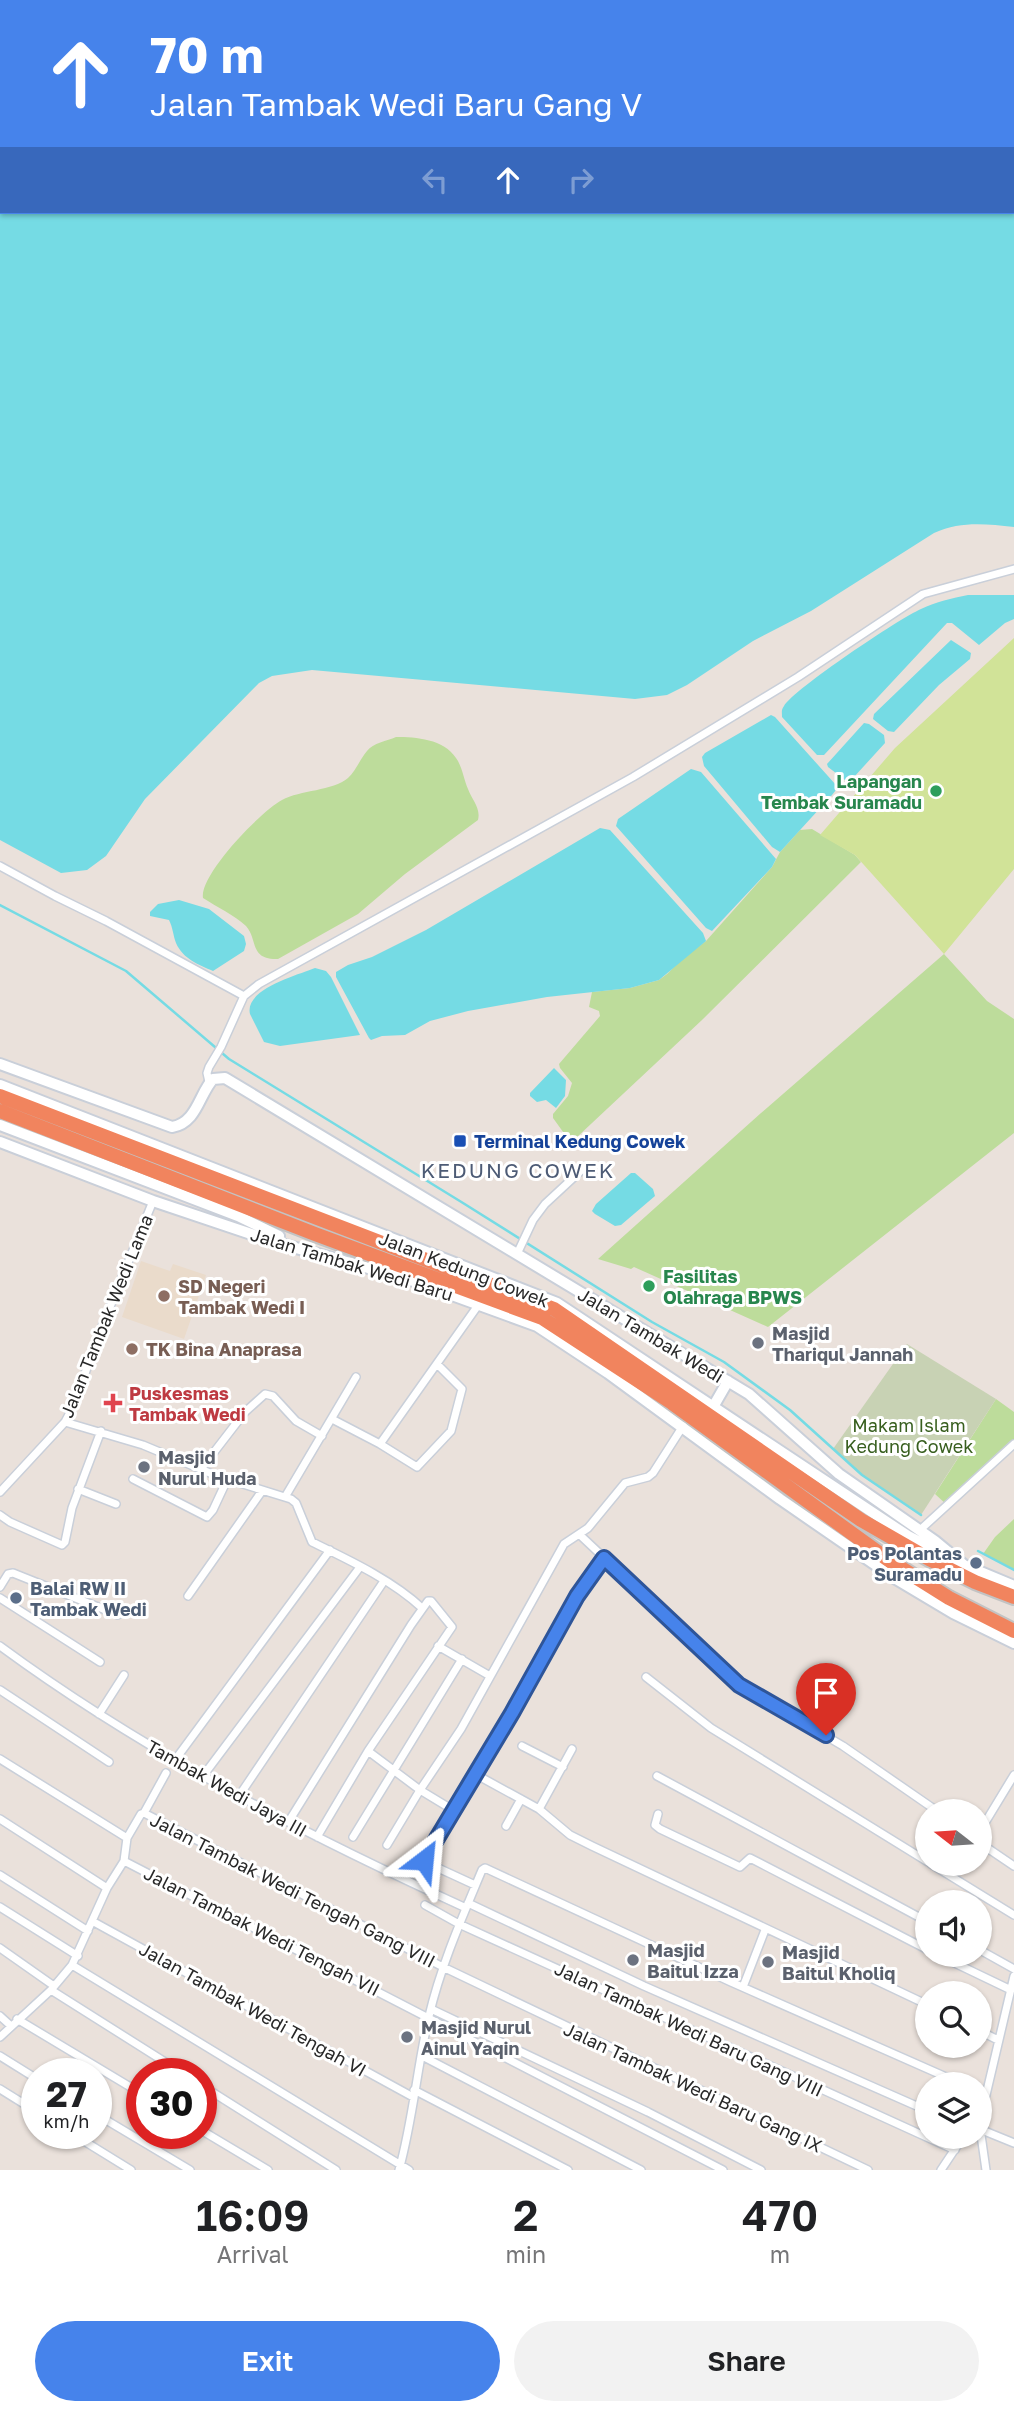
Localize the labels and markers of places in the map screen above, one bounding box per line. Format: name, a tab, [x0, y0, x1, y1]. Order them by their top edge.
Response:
place label: Lapangan Tembak Suramadu	[761, 770, 922, 813]
marker: Lapangan Tembak Suramadu	[928, 783, 944, 799]
place label: Terminal Kedung Cowek	[474, 1130, 686, 1152]
marker: Terminal Kedung Cowek	[452, 1133, 468, 1149]
place label: Fasilitas Olahraga BPWS	[663, 1265, 802, 1308]
place label: SD Negeri Tambak Wedi I	[178, 1275, 305, 1318]
marker: Fasilitas Olahraga BPWS	[641, 1278, 657, 1294]
marker: SD Negeri Tambak Wedi I	[156, 1288, 172, 1304]
place label: Masjid Thariqul Jannah	[772, 1322, 913, 1365]
marker: Masjid Thariqul Jannah	[750, 1335, 766, 1351]
place label: TK Bina Anaprasa	[146, 1338, 302, 1360]
marker: TK Bina Anaprasa	[124, 1341, 140, 1357]
place label: Puskesmas Tambak Wedi	[129, 1382, 246, 1425]
marker: Puskesmas Tambak Wedi	[103, 1393, 123, 1413]
place label: Masjid Nurul Huda	[158, 1446, 257, 1489]
marker: Masjid Nurul Huda	[136, 1459, 152, 1475]
place label: Pos Polantas Suramadu	[847, 1542, 962, 1585]
marker: Pos Polantas Suramadu	[968, 1555, 984, 1571]
place label: Balai RW II Tambak Wedi	[30, 1577, 147, 1620]
marker: Balai RW II Tambak Wedi	[8, 1590, 24, 1606]
pin	[796, 1663, 856, 1735]
place label: Masjid Baitul Izza	[647, 1939, 739, 1982]
place label: Masjid Baitul Kholiq	[782, 1941, 895, 1984]
marker: Masjid Baitul Izza	[625, 1952, 641, 1968]
marker: Masjid Baitul Kholiq	[760, 1954, 776, 1970]
place label: Masjid Nurul Ainul Yaqin	[421, 2016, 531, 2059]
marker: Masjid Nurul Ainul Yaqin	[399, 2029, 415, 2045]

